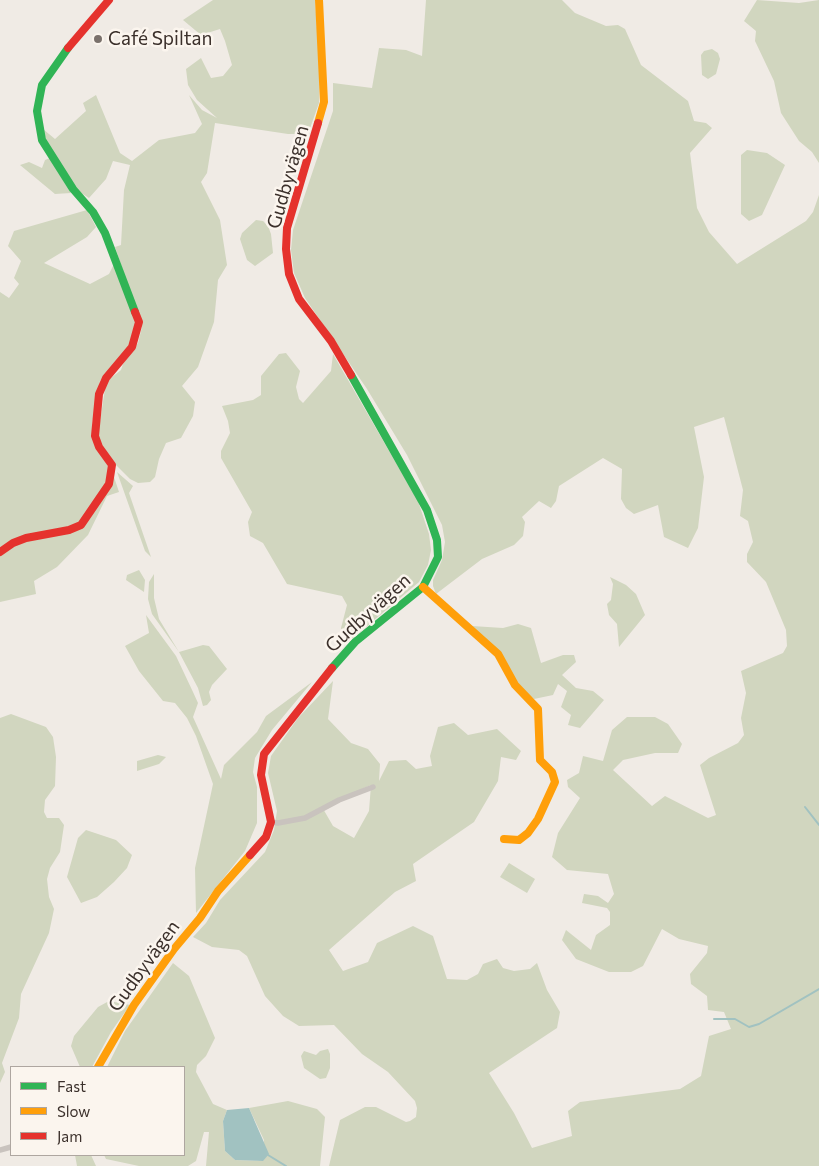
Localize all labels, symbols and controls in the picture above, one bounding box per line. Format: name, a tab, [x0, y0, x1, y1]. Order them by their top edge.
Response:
place label: Café Spiltan	[108, 28, 212, 50]
marker: Café Spiltan	[92, 33, 104, 45]
street label: Gudbyvägen	[262, 123, 314, 231]
street label: Gudbyvägen	[321, 569, 415, 657]
street label: Gudbyvägen	[103, 916, 185, 1016]
legend	[10, 1066, 185, 1156]
text: Fast	[57, 1077, 86, 1095]
text: Slow	[57, 1102, 90, 1120]
text: Jam	[57, 1127, 82, 1145]

